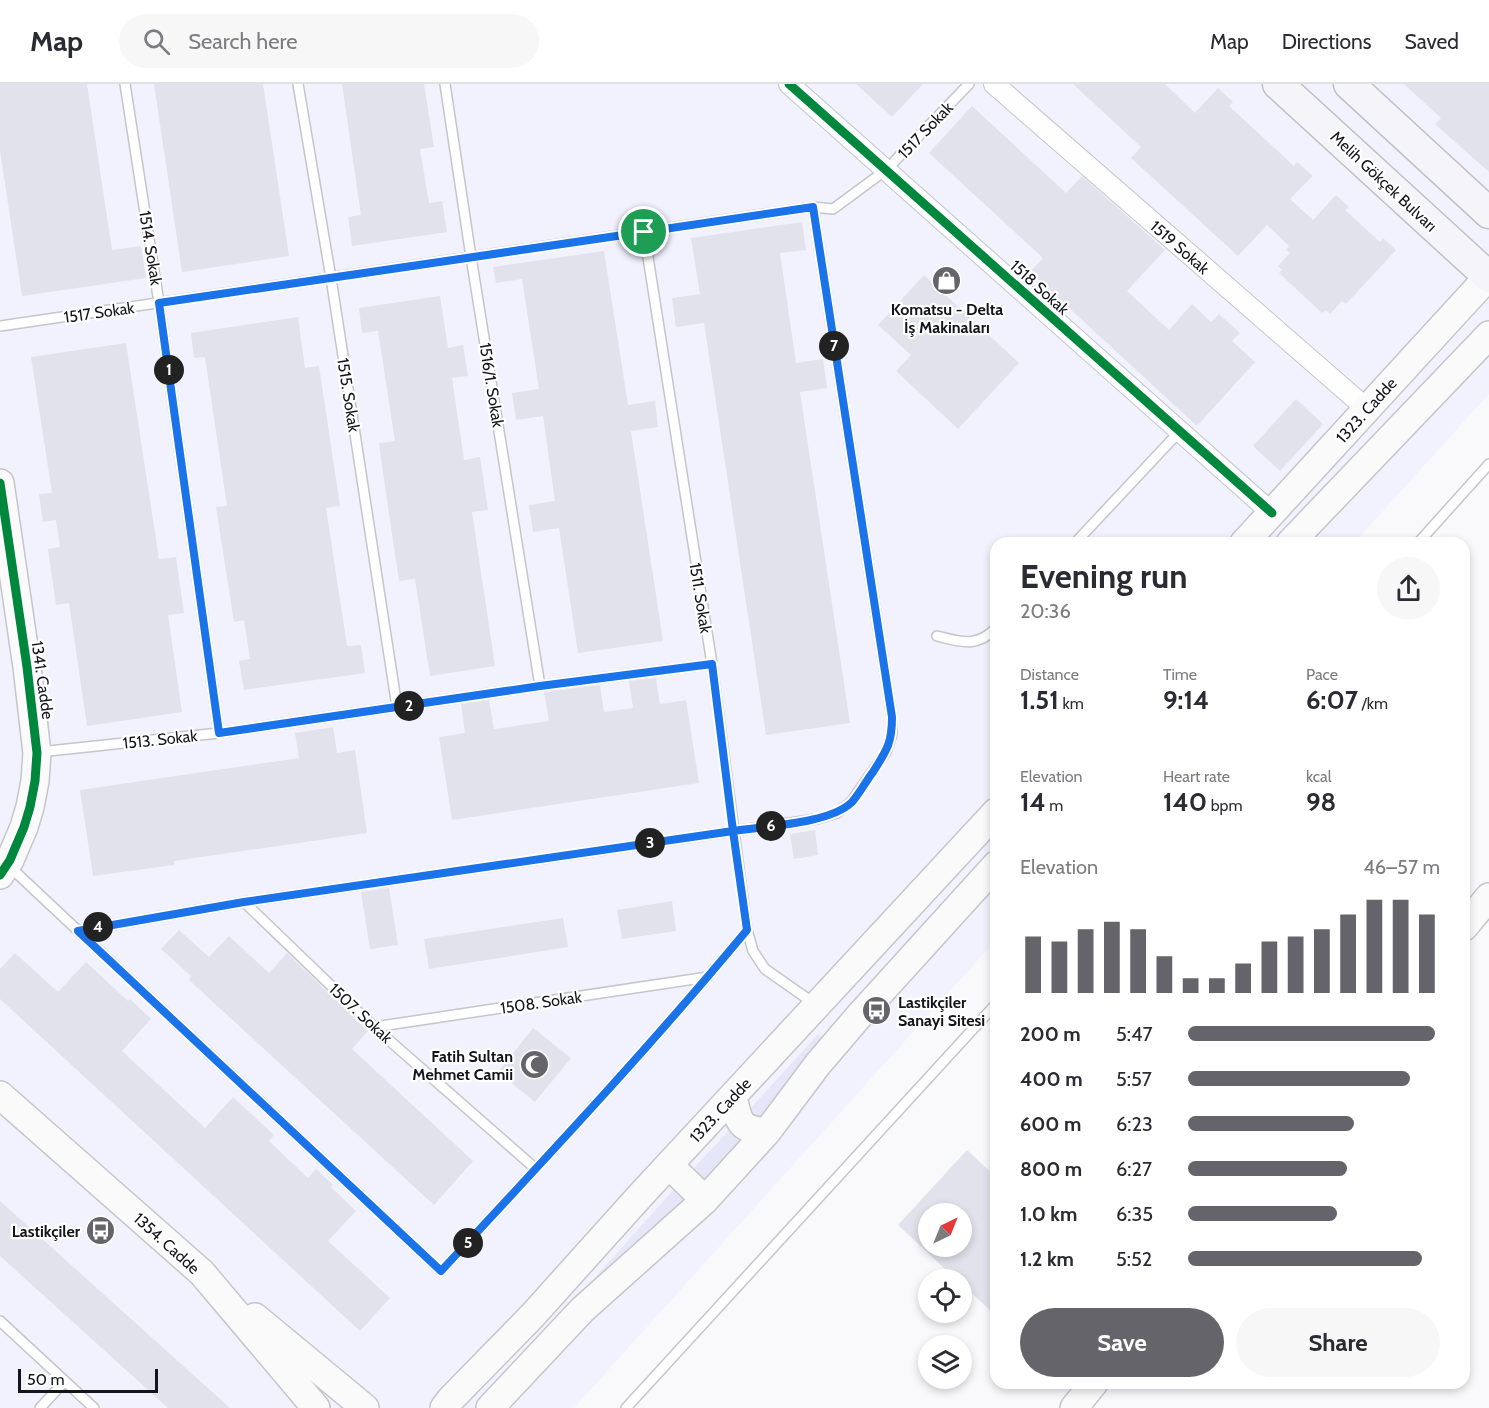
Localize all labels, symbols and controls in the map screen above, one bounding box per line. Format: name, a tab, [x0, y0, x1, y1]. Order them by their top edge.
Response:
search box	[119, 14, 539, 68]
text: Map	[30, 24, 83, 58]
icon: search	[140, 25, 173, 58]
text: Search here	[188, 28, 297, 55]
text: Map	[1210, 29, 1249, 54]
text: Directions	[1282, 29, 1371, 54]
text: Saved	[1404, 29, 1459, 54]
street label: 1517 Sokak	[894, 98, 957, 162]
street label: Melih Gökçek Bulvarı	[1327, 127, 1441, 235]
pin	[618, 206, 669, 257]
street label: 1514. Sokak	[135, 209, 166, 287]
icon: arrive	[627, 215, 660, 248]
street label: 1519 Sokak	[1146, 217, 1214, 279]
street label: 1518 Sokak	[1006, 256, 1074, 319]
shop icon: Komatsu - Delta İş Makinaları	[931, 265, 963, 297]
street label: 1517 Sokak	[63, 298, 136, 327]
place label: Komatsu - Delta İş Makinaları	[891, 300, 1003, 337]
pin: 7	[819, 331, 849, 361]
text: 7	[830, 336, 838, 355]
street label: 1516/1. Sokak	[475, 341, 508, 430]
pin: 1	[154, 355, 184, 385]
street label: 1515. Sokak	[333, 357, 364, 434]
text: 1	[166, 360, 172, 379]
street label: 1323. Cadde	[1332, 374, 1401, 447]
text: Evening run	[1020, 556, 1187, 596]
button: share	[1377, 557, 1440, 620]
street label: 1511. Sokak	[686, 561, 716, 636]
text: 20:36	[1020, 599, 1071, 623]
street label: 1341. Cadde	[28, 640, 57, 720]
text: Distance	[1020, 665, 1079, 684]
text: Time	[1163, 665, 1197, 684]
text: Pace	[1306, 665, 1338, 684]
text: 1.51	[1020, 684, 1059, 716]
text: 9:14	[1163, 684, 1209, 716]
text: 6:07	[1306, 684, 1358, 716]
pin: 2	[394, 691, 424, 721]
text: km	[1059, 694, 1084, 713]
text: /km	[1358, 694, 1388, 713]
text: 2	[405, 696, 413, 715]
street label: 1513. Sokak	[122, 726, 199, 753]
text: Elevation	[1020, 767, 1083, 786]
text: Heart rate	[1163, 767, 1230, 786]
text: kcal	[1306, 767, 1332, 786]
text: 14	[1020, 786, 1046, 818]
text: 140	[1163, 786, 1207, 818]
text: 98	[1306, 786, 1336, 818]
text: m	[1046, 796, 1063, 815]
text: bpm	[1207, 796, 1243, 815]
pin: 6	[756, 811, 786, 841]
text: 6	[767, 816, 776, 835]
pin: 3	[635, 828, 665, 858]
text: 3	[646, 833, 654, 852]
text: Elevation	[1020, 855, 1098, 879]
text: 46–57 m	[1363, 855, 1440, 879]
pin: 4	[83, 912, 113, 942]
text: 4	[93, 917, 103, 936]
street label: 1507. Sokak	[325, 979, 397, 1048]
street label: 1508. Sokak	[499, 987, 584, 1018]
place label: Lastikçiler Sanayi Sitesi	[898, 993, 985, 1030]
bus stop icon: Lastikçiler Sanayi Sitesi	[861, 995, 893, 1027]
text: 200 m	[1020, 1022, 1081, 1046]
text: 5:47	[1116, 1022, 1153, 1046]
place label: Fatih Sultan Mehmet Camii	[412, 1047, 513, 1084]
mosque icon: Fatih Sultan Mehmet Camii	[518, 1049, 550, 1081]
text: 400 m	[1020, 1067, 1083, 1091]
text: 5:57	[1116, 1067, 1152, 1091]
street label: 1323. Cadde	[686, 1074, 755, 1147]
text: 600 m	[1020, 1112, 1081, 1136]
text: 6:23	[1116, 1112, 1153, 1136]
text: 800 m	[1020, 1157, 1082, 1181]
text: 6:27	[1116, 1157, 1152, 1181]
text: 1.0 km	[1020, 1202, 1077, 1226]
text: 6:35	[1116, 1202, 1153, 1226]
north arrow	[918, 1203, 972, 1257]
map controls	[918, 1203, 972, 1389]
street label: 1354. Cadde	[130, 1209, 203, 1278]
bus stop icon: Lastikçiler	[85, 1215, 117, 1247]
place label: Lastikçiler	[12, 1222, 81, 1241]
pin: 5	[453, 1228, 483, 1258]
text: 5	[464, 1233, 472, 1252]
text: 1.2 km	[1020, 1247, 1074, 1271]
text: 5:52	[1116, 1247, 1152, 1271]
button: locate	[918, 1269, 972, 1323]
button: Save	[1020, 1308, 1224, 1377]
button: Share	[1236, 1308, 1440, 1377]
button: layers	[918, 1335, 972, 1389]
scale bar	[18, 1366, 158, 1394]
text: 50 m	[27, 1370, 64, 1389]

